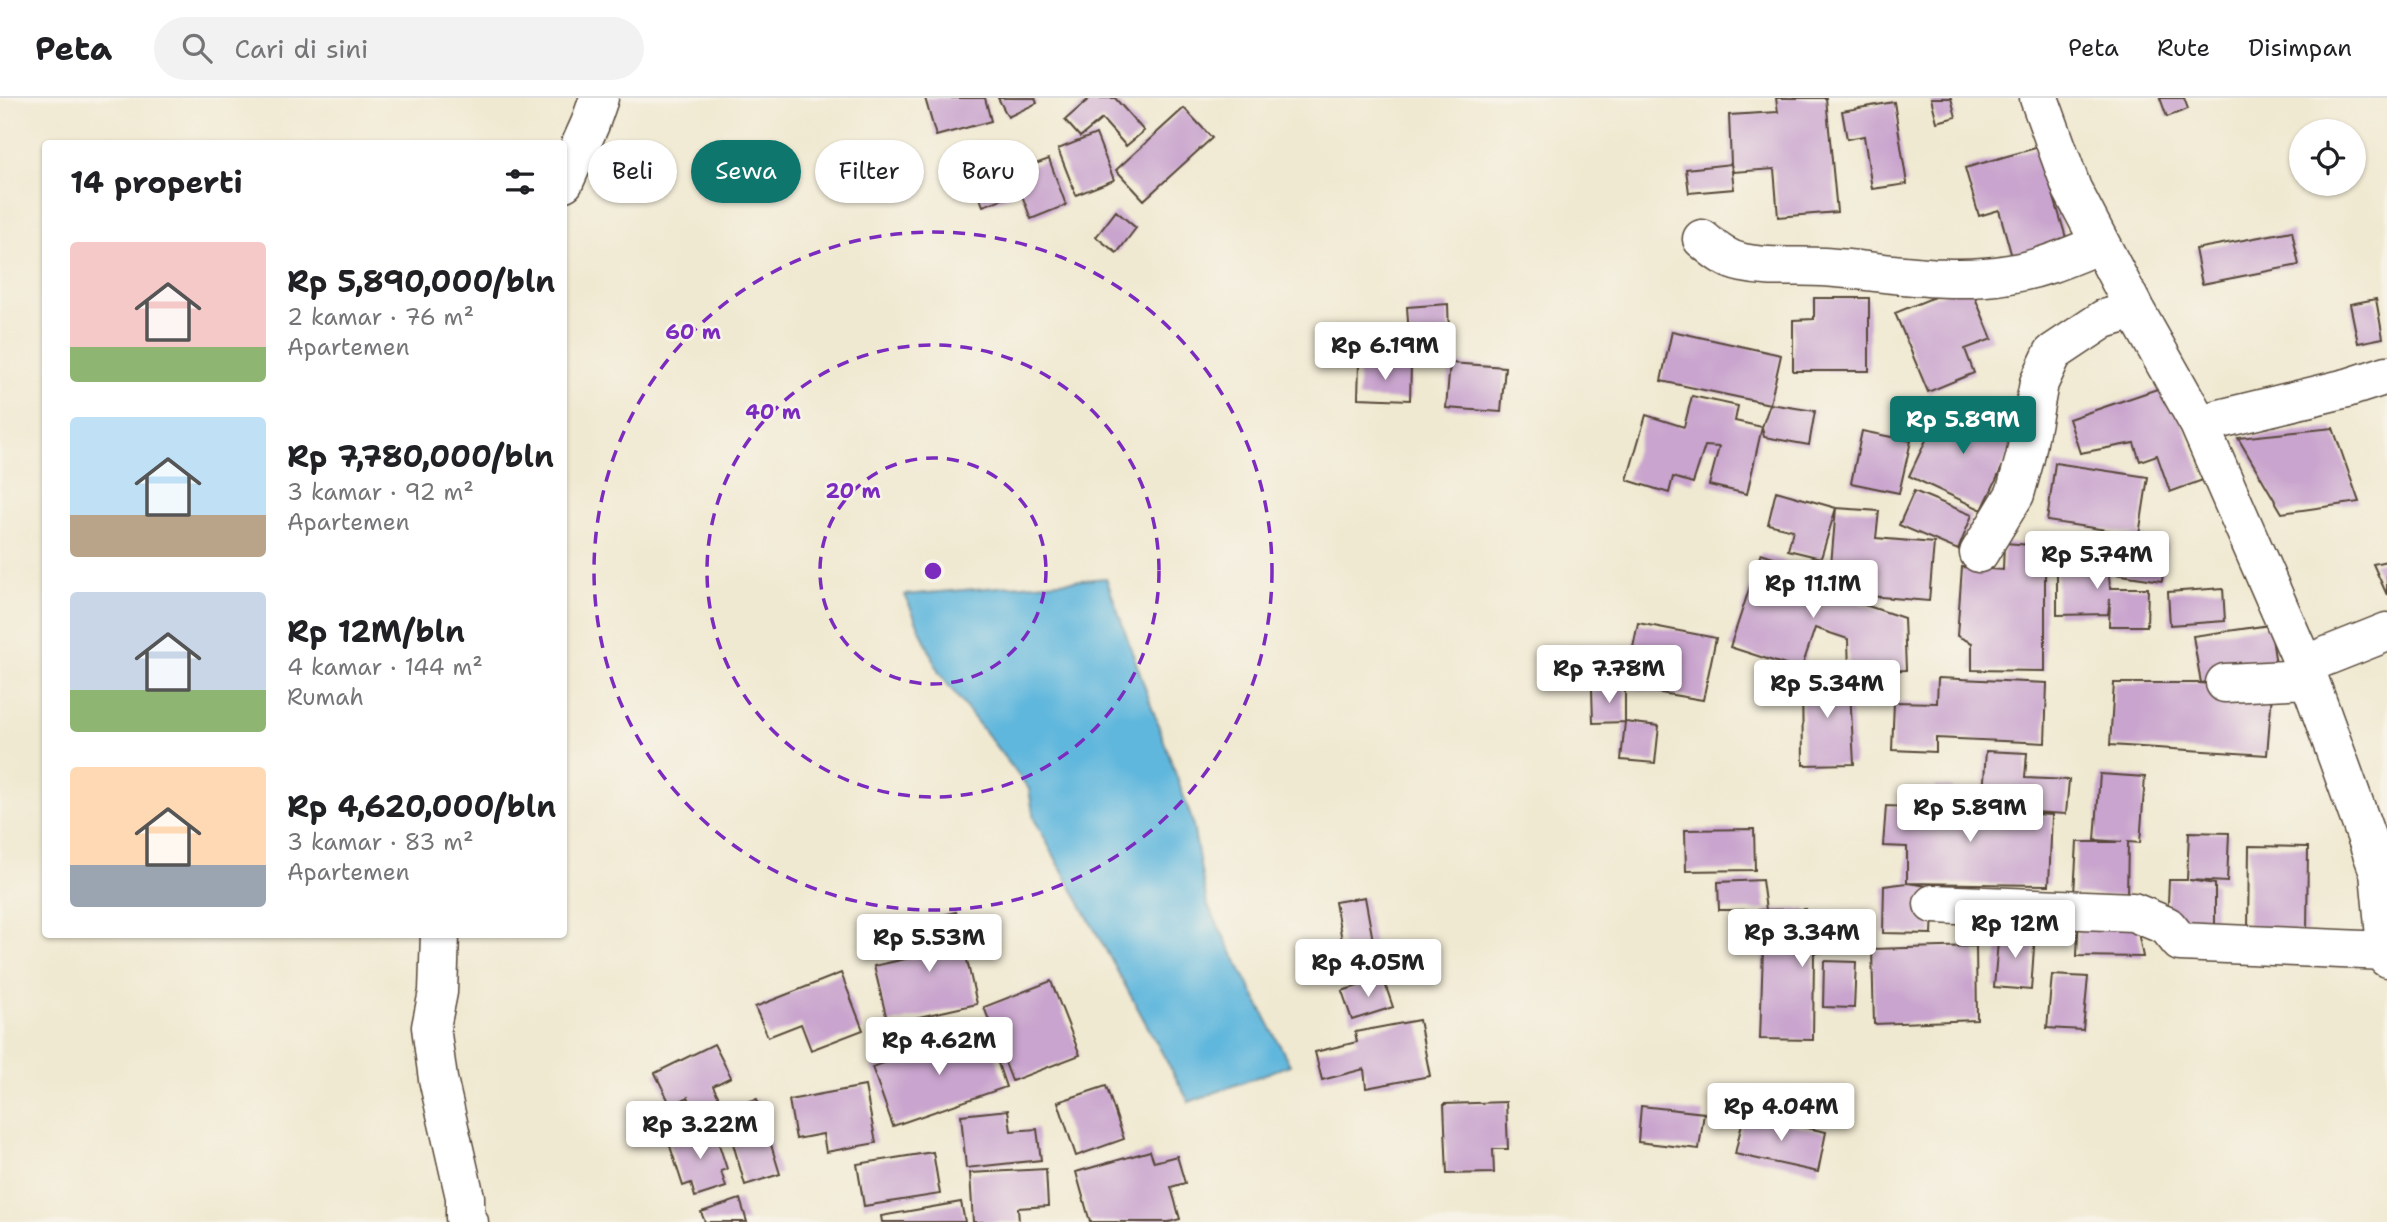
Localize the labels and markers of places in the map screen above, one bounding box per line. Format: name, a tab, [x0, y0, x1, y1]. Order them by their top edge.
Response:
pin: Rp 6.19M	[1313, 322, 1457, 382]
pin: Rp 5.89M	[1891, 396, 2035, 456]
pin: Rp 5.74M	[2025, 532, 2169, 591]
centre of rings	[921, 559, 945, 583]
pin: Rp 11.1M	[1741, 560, 1885, 620]
pin: Rp 7.78M	[1537, 646, 1681, 705]
pin: Rp 5.34M	[1755, 660, 1899, 720]
pin: Rp 5.89M	[1898, 784, 2042, 844]
pin: Rp 12M	[1958, 900, 2072, 960]
pin: Rp 3.34M	[1730, 910, 1874, 969]
pin: Rp 5.53M	[857, 914, 1001, 974]
pin: Rp 4.05M	[1296, 940, 1440, 999]
pin: Rp 4.62M	[867, 1018, 1011, 1077]
pin: Rp 4.04M	[1709, 1084, 1853, 1143]
pin: Rp 3.22M	[628, 1102, 772, 1161]

